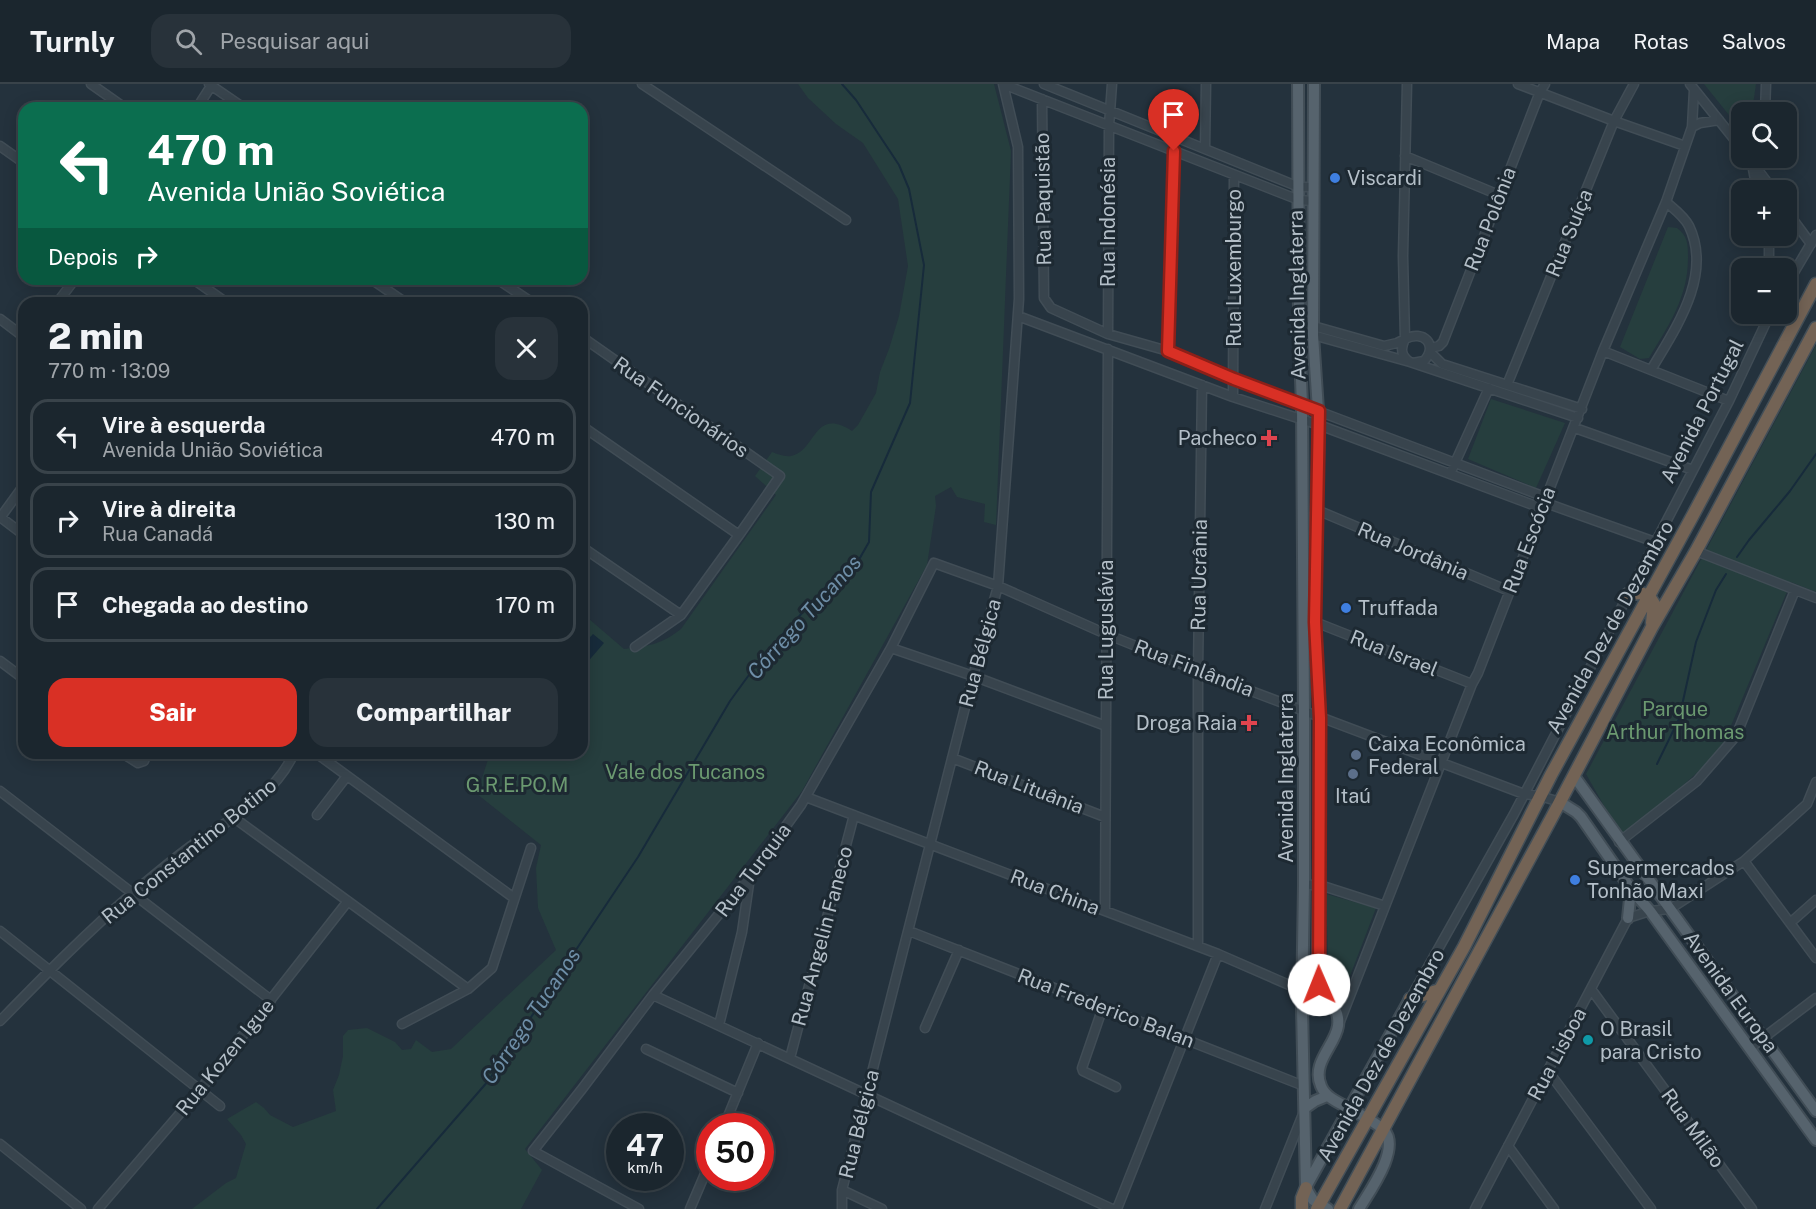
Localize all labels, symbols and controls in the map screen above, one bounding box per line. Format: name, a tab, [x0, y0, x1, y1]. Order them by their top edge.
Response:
search box	[151, 14, 571, 68]
text: Turnly	[30, 25, 115, 58]
icon: search	[172, 25, 205, 58]
text: Pesquisar aqui	[220, 28, 369, 54]
text: Mapa	[1546, 29, 1600, 54]
text: Rotas	[1633, 29, 1689, 54]
text: Salvos	[1722, 29, 1786, 54]
pin	[1148, 89, 1199, 151]
icon: arrive	[1157, 98, 1190, 131]
map controls	[1731, 102, 1797, 324]
button: search	[1731, 102, 1797, 168]
text: 470 m	[147, 125, 275, 174]
icon: left	[48, 126, 126, 204]
street label: Rua Paquistão	[1030, 132, 1056, 266]
street label: Rua Indonésia	[1096, 157, 1120, 287]
street label: Rua Polônia	[1459, 164, 1521, 274]
place label: Viscardi	[1347, 166, 1422, 190]
marker: Viscardi	[1328, 171, 1342, 185]
text: Avenida União Soviética	[147, 175, 445, 207]
button: +	[1731, 180, 1797, 246]
street label: Rua Suíça	[1541, 186, 1597, 280]
street label: Rua Luxemburgo	[1222, 189, 1246, 347]
street label: Avenida Inglaterra	[1284, 210, 1310, 380]
icon: right	[130, 240, 163, 273]
text: Depois	[48, 244, 118, 270]
button: −	[1731, 258, 1797, 324]
text: 2 min	[48, 315, 144, 357]
button: close	[495, 317, 558, 380]
street label: Avenida Portugal	[1655, 335, 1749, 487]
street label: Rua Funcionários	[609, 351, 753, 463]
text: 770 m · 13:09	[48, 359, 170, 383]
text: Vire à esquerda	[102, 412, 266, 438]
icon: left	[51, 420, 84, 453]
text: 470 m	[491, 424, 555, 450]
place label: Pacheco	[1178, 426, 1257, 450]
marker: Pacheco	[1262, 431, 1276, 445]
text: Avenida União Soviética	[102, 438, 323, 462]
street label: Rua Escócia	[1498, 483, 1560, 597]
text: Vire à direita	[102, 496, 236, 522]
icon: right	[51, 504, 84, 537]
text: 130 m	[494, 508, 555, 534]
street label: Avenida Dez de Dezembro	[1541, 516, 1679, 738]
street label: Rua Jordânia	[1354, 517, 1472, 585]
street label: Rua Ucrânia	[1186, 519, 1212, 631]
text: Rua Canadá	[102, 522, 213, 546]
water label: Córrego Tucanos	[742, 550, 866, 684]
street label: Rua Luguslávia	[1094, 560, 1118, 700]
icon: arrive	[51, 588, 84, 621]
text: Chegada ao destino	[102, 592, 308, 618]
text: 170 m	[495, 592, 555, 618]
street label: Rua Bélgica	[954, 596, 1006, 710]
place label: Truffada	[1358, 596, 1438, 620]
marker: Truffada	[1339, 601, 1353, 615]
street label: Rua Israel	[1347, 625, 1441, 681]
street label: Rua Finlândia	[1131, 634, 1257, 702]
button: Sair	[48, 678, 297, 747]
button: Compartilhar	[309, 678, 558, 747]
street label: Avenida Inglaterra	[1274, 693, 1298, 863]
park label: Parque Arthur Thomas	[1606, 697, 1744, 744]
place label: Droga Raia	[1136, 711, 1237, 735]
marker: Droga Raia	[1242, 716, 1256, 730]
place label: Caixa Econômica Federal	[1368, 732, 1526, 779]
marker: Caixa Econômica Federal	[1349, 748, 1363, 762]
street label: Rua Lituânia	[971, 755, 1087, 819]
park label: Vale dos Tucanos	[605, 760, 765, 784]
marker: Itaú	[1346, 767, 1360, 781]
street label: Rua Constantino Botino	[97, 773, 281, 929]
park label: G.R.E.PO.M	[466, 773, 568, 797]
place label: Itaú	[1335, 784, 1371, 808]
street label: Rua Turquia	[710, 819, 796, 921]
street label: Rua Angelin Faneco	[786, 843, 858, 1029]
place label: Supermercados Tonhão Maxi	[1587, 856, 1735, 903]
street label: Rua China	[1007, 864, 1103, 920]
marker: Supermercados Tonhão Maxi	[1568, 873, 1582, 887]
street label: Avenida Europa	[1679, 927, 1783, 1057]
water label: Córrego Tucanos	[476, 943, 586, 1089]
street label: Avenida Dez de Dezembro	[1312, 944, 1450, 1166]
position arrow	[1287, 953, 1351, 1017]
street label: Rua Frederico Balan	[1014, 963, 1198, 1053]
street label: Rua Kozen Igue	[171, 994, 279, 1120]
street label: Rua Lisboa	[1523, 1003, 1591, 1105]
place label: O Brasil para Cristo	[1600, 1017, 1701, 1064]
marker: O Brasil para Cristo	[1581, 1033, 1595, 1047]
street label: Rua Bélgica	[834, 1067, 884, 1181]
street label: Rua Milão	[1656, 1084, 1730, 1172]
speed limit sign: 50	[696, 1113, 774, 1191]
text: 47	[626, 1127, 664, 1163]
text: km/h	[627, 1159, 663, 1176]

